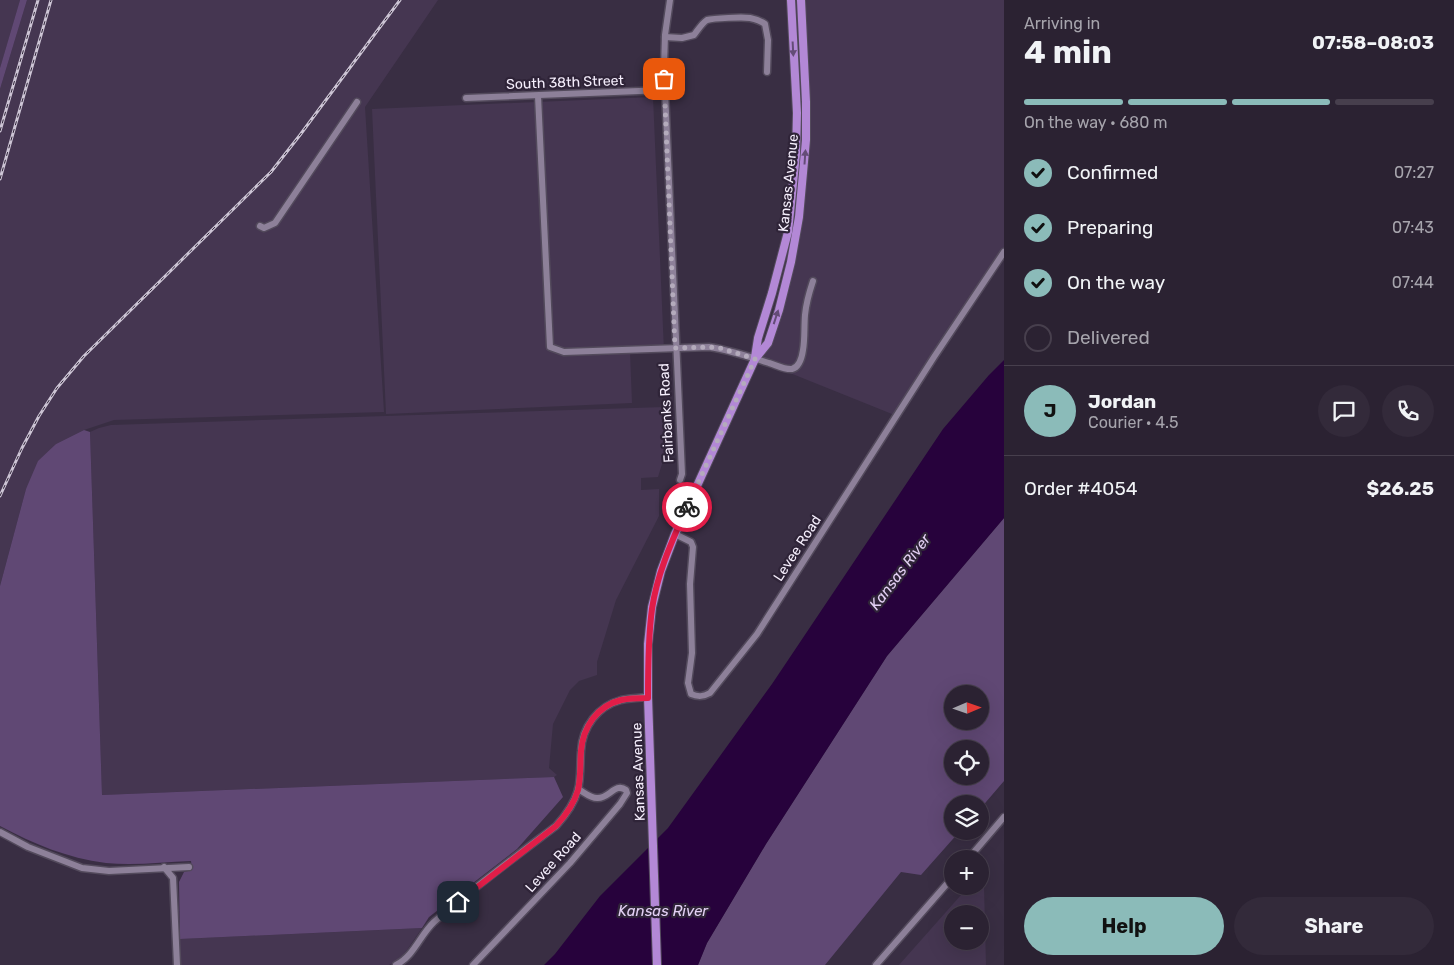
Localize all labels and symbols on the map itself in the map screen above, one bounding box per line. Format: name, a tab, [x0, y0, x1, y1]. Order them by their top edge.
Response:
one-way arrow	[790, 41, 798, 57]
pin	[643, 58, 685, 100]
street label: South 38th Street	[506, 72, 625, 93]
street label: Kansas Avenue	[775, 133, 802, 233]
one-way arrow	[801, 149, 809, 165]
one-way arrow	[773, 309, 781, 324]
street label: Fairbanks Road	[655, 363, 678, 463]
courier	[662, 482, 712, 532]
street label: Levee Road	[770, 512, 825, 584]
water label: Kansas River	[866, 530, 935, 613]
north arrow	[944, 685, 989, 730]
street label: Kansas Avenue	[628, 722, 649, 822]
street label: Levee Road	[522, 829, 585, 896]
pin	[437, 881, 479, 923]
water label: Kansas River	[618, 902, 709, 920]

